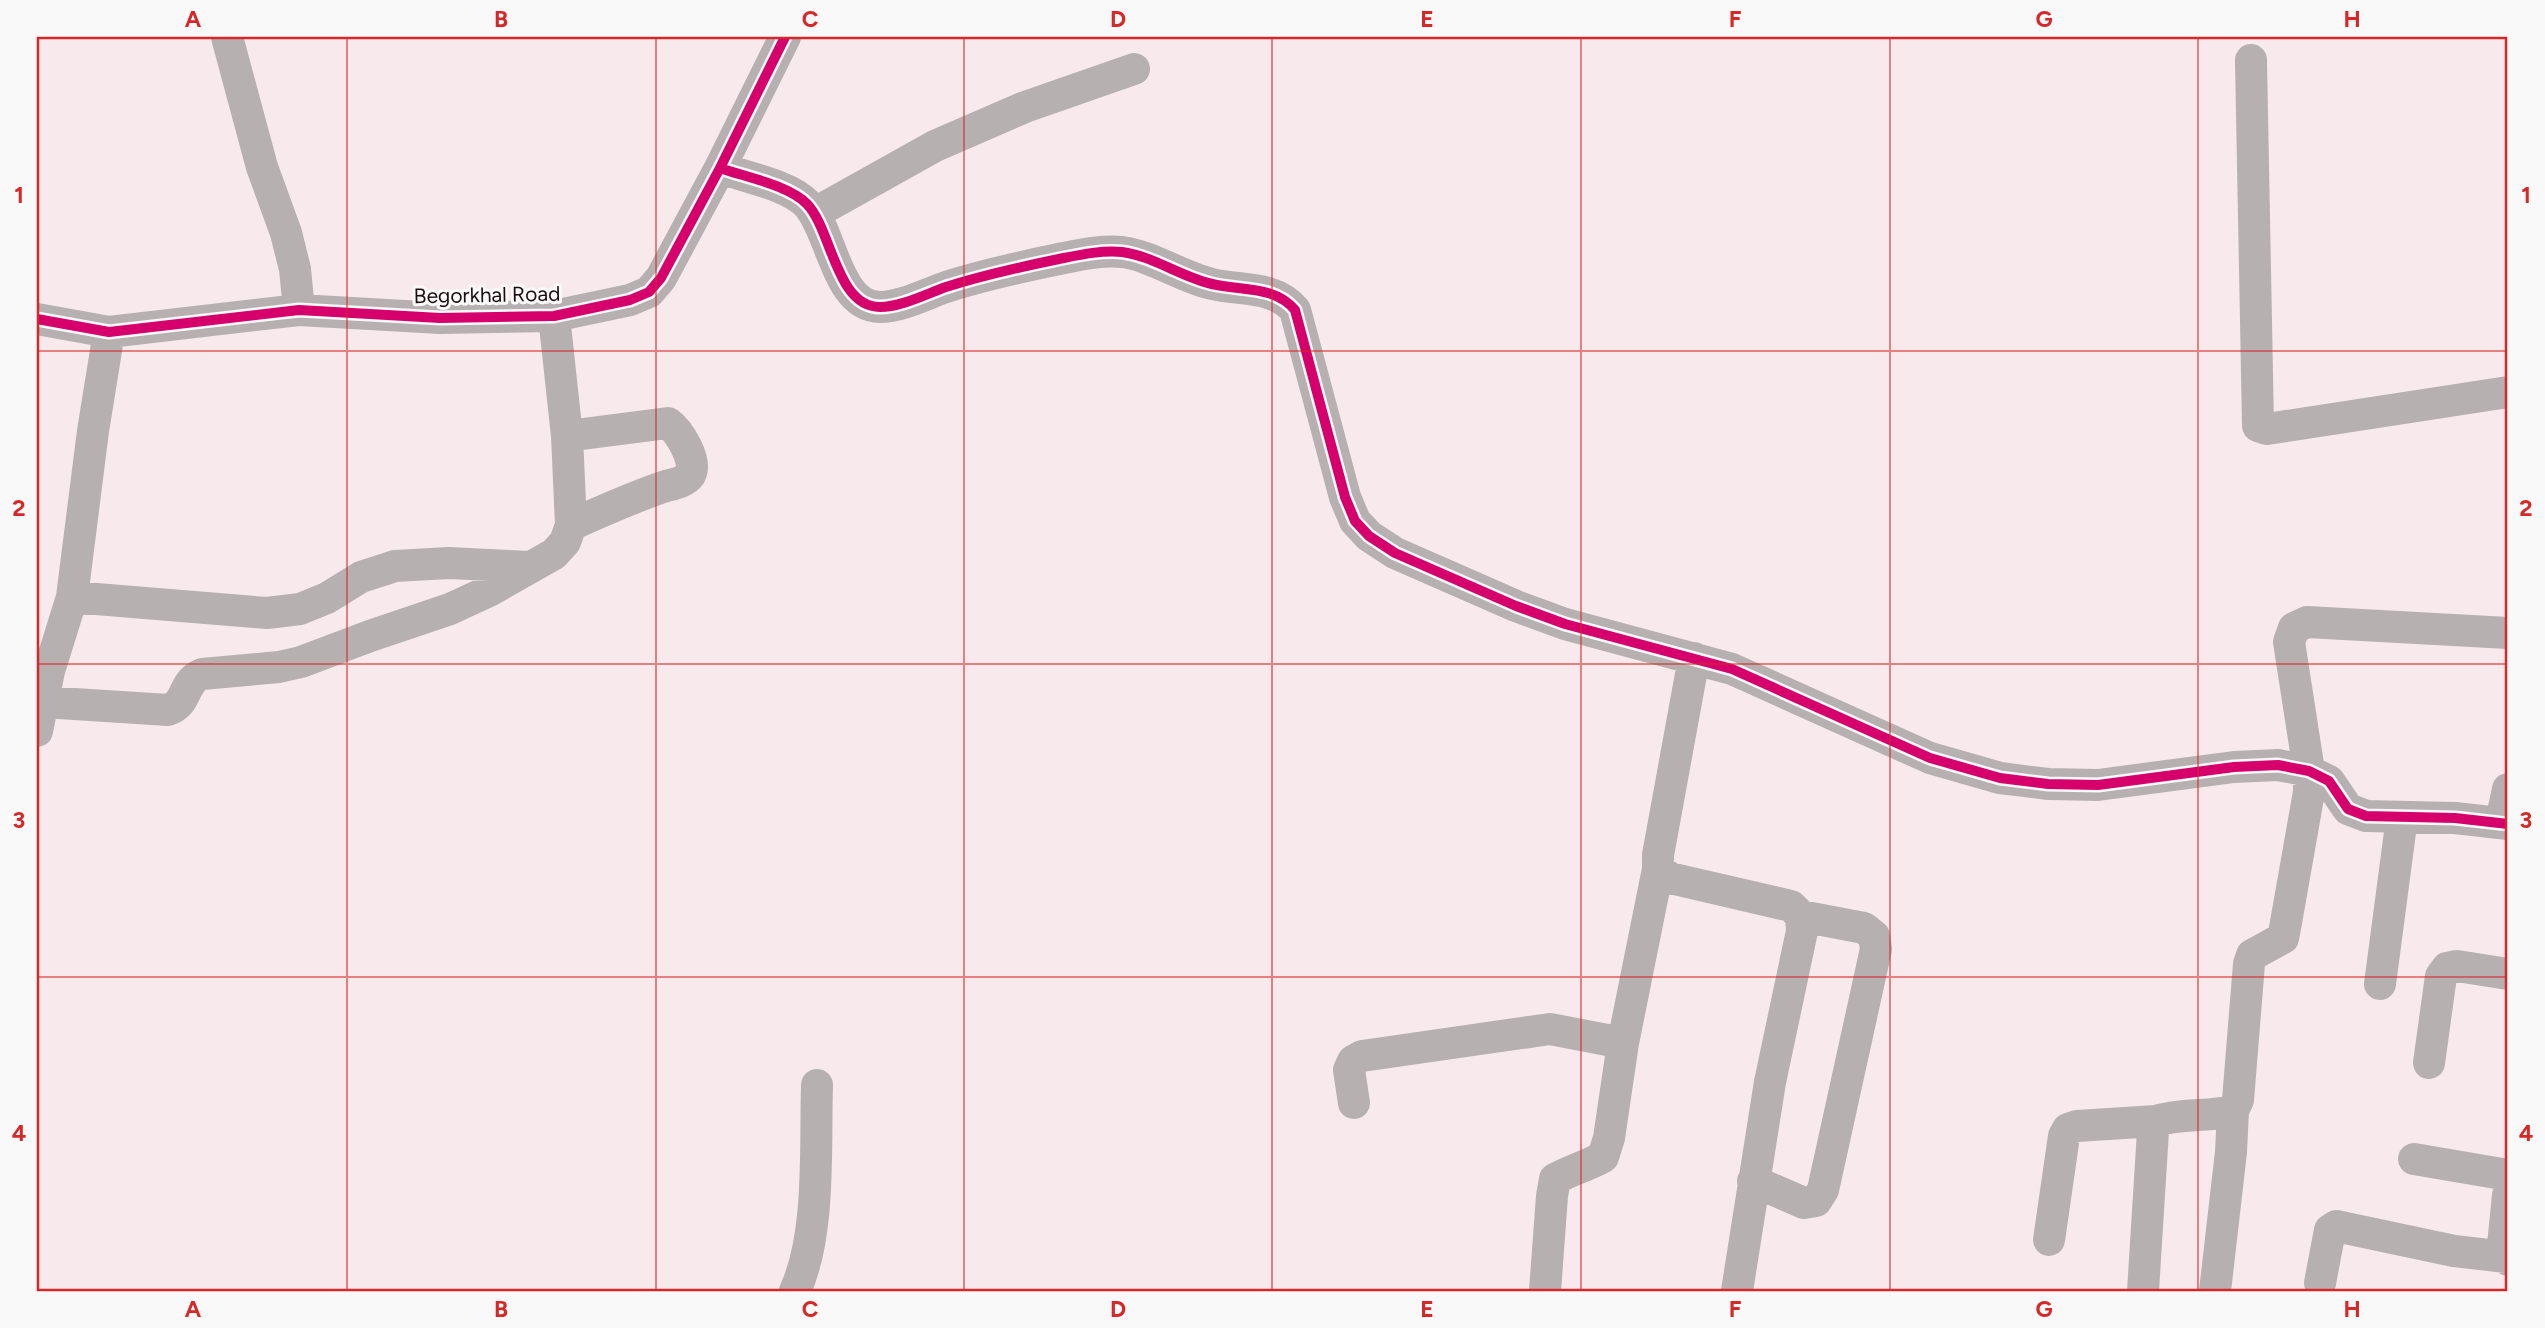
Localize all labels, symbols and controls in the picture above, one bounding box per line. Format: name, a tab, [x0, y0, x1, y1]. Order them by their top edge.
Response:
text: A	[185, 5, 202, 33]
text: B	[494, 5, 508, 33]
text: C	[802, 5, 819, 33]
text: D	[1110, 5, 1126, 33]
text: E	[1420, 5, 1434, 33]
text: F	[1729, 5, 1742, 33]
text: G	[2035, 5, 2053, 33]
text: H	[2343, 5, 2361, 33]
text: 1	[14, 181, 24, 209]
text: 1	[2521, 181, 2531, 209]
street label: Begorkhal Road	[413, 281, 561, 308]
text: 2	[12, 494, 26, 522]
text: 2	[2519, 494, 2533, 522]
text: 3	[13, 806, 25, 834]
text: 3	[2520, 806, 2532, 834]
text: 4	[12, 1119, 26, 1147]
text: 4	[2519, 1119, 2533, 1147]
text: A	[185, 1295, 202, 1323]
text: B	[494, 1295, 508, 1323]
text: C	[802, 1295, 819, 1323]
text: D	[1110, 1295, 1126, 1323]
text: E	[1420, 1295, 1434, 1323]
text: F	[1729, 1295, 1742, 1323]
text: G	[2035, 1295, 2053, 1323]
text: H	[2343, 1295, 2361, 1323]

